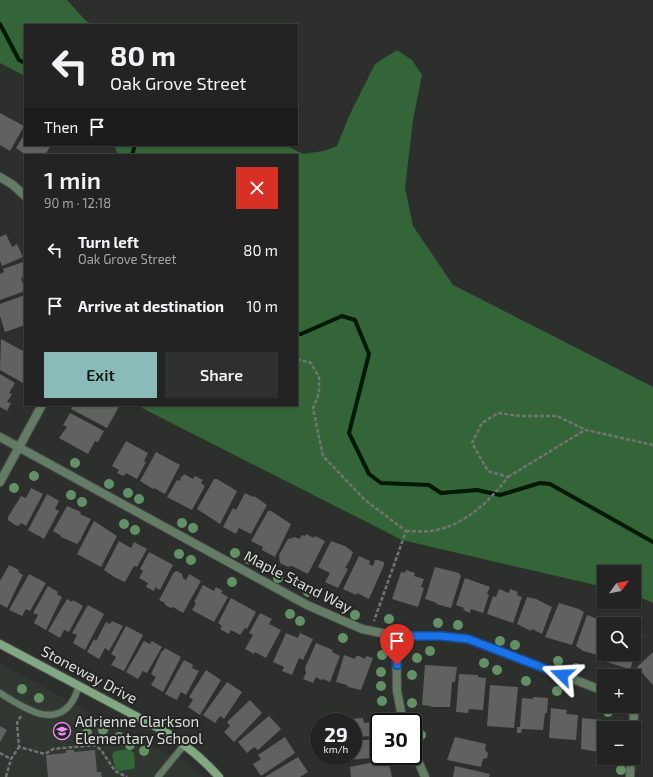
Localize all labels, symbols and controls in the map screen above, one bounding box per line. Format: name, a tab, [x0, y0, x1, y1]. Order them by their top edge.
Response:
text: 80 m	[110, 38, 176, 72]
icon: left	[44, 40, 96, 92]
text: Oak Grove Street	[110, 72, 246, 94]
icon: arrive	[86, 116, 108, 138]
text: Then	[44, 118, 78, 136]
text: 1 min	[44, 165, 101, 194]
button: close	[236, 167, 278, 209]
text: 90 m · 12:18	[44, 195, 111, 211]
text: Turn left	[78, 233, 139, 251]
icon: left	[44, 239, 66, 261]
text: 80 m	[243, 241, 278, 259]
text: Oak Grove Street	[78, 251, 177, 267]
icon: arrive	[44, 295, 66, 317]
text: Arrive at destination	[78, 297, 224, 315]
text: 10 m	[246, 297, 278, 315]
button: Exit	[44, 352, 157, 398]
button: Share	[165, 352, 278, 398]
street label: Maple Stand Way	[241, 546, 356, 616]
north arrow	[597, 565, 641, 609]
map controls	[597, 565, 641, 765]
button: search	[597, 617, 641, 661]
pin	[380, 624, 414, 665]
icon: arrive	[386, 630, 408, 652]
street label: Stoneway Drive	[38, 641, 141, 707]
position arrow	[541, 654, 583, 696]
button: +	[597, 669, 641, 713]
place label: Adrienne Clarkson Elementary School	[75, 712, 203, 747]
speed limit sign: 30	[370, 713, 422, 765]
school or university icon: Adrienne Clarkson Elementary School	[52, 721, 72, 741]
button: −	[597, 721, 641, 765]
text: 29	[324, 722, 348, 746]
text: km/h	[324, 743, 348, 755]

